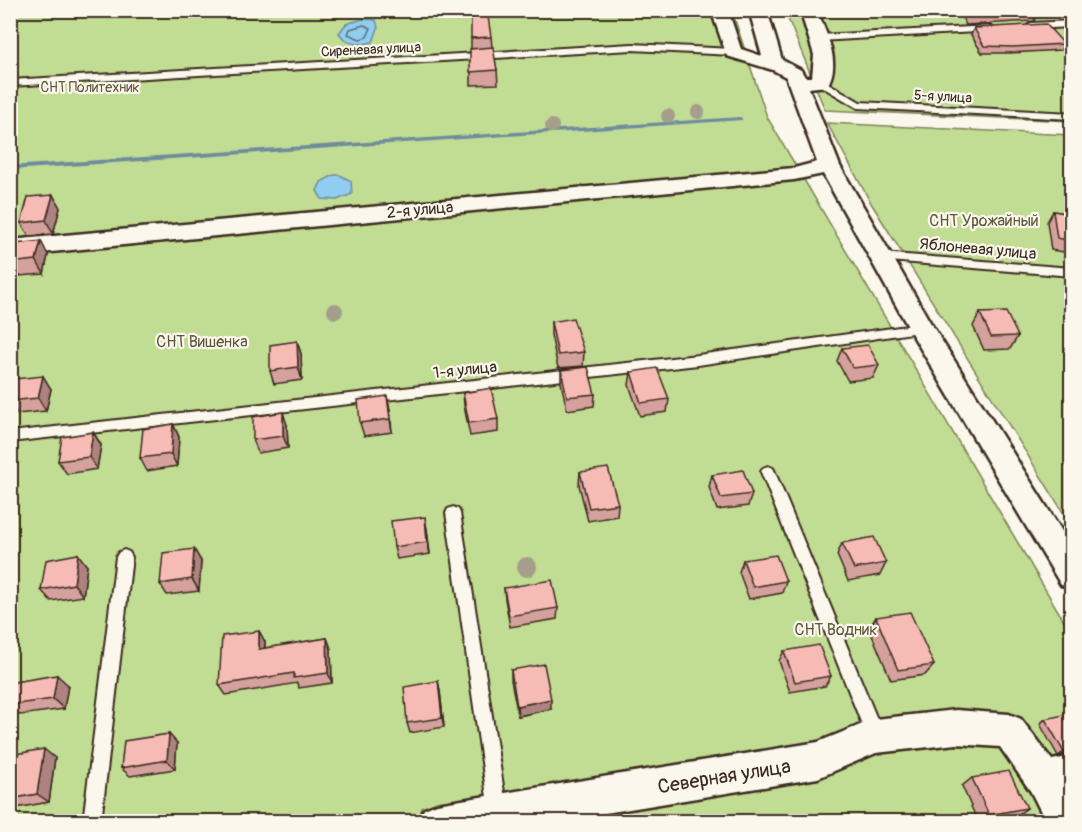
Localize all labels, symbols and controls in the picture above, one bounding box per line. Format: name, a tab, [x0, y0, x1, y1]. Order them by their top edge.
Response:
street label: Сиреневая улица	[321, 38, 421, 61]
park label: СНТ Политехник	[40, 79, 140, 96]
street label: 5-я улица	[914, 86, 972, 107]
street label: 2-я улица	[386, 197, 454, 223]
park label: СНТ Урожайный	[929, 211, 1039, 231]
street label: Яблоневая улица	[919, 234, 1037, 264]
park label: СНТ Вишенка	[156, 332, 248, 352]
street label: 1-я улица	[432, 357, 498, 383]
park label: СНТ Водник	[795, 620, 877, 640]
street label: Северная улица	[656, 754, 792, 799]

